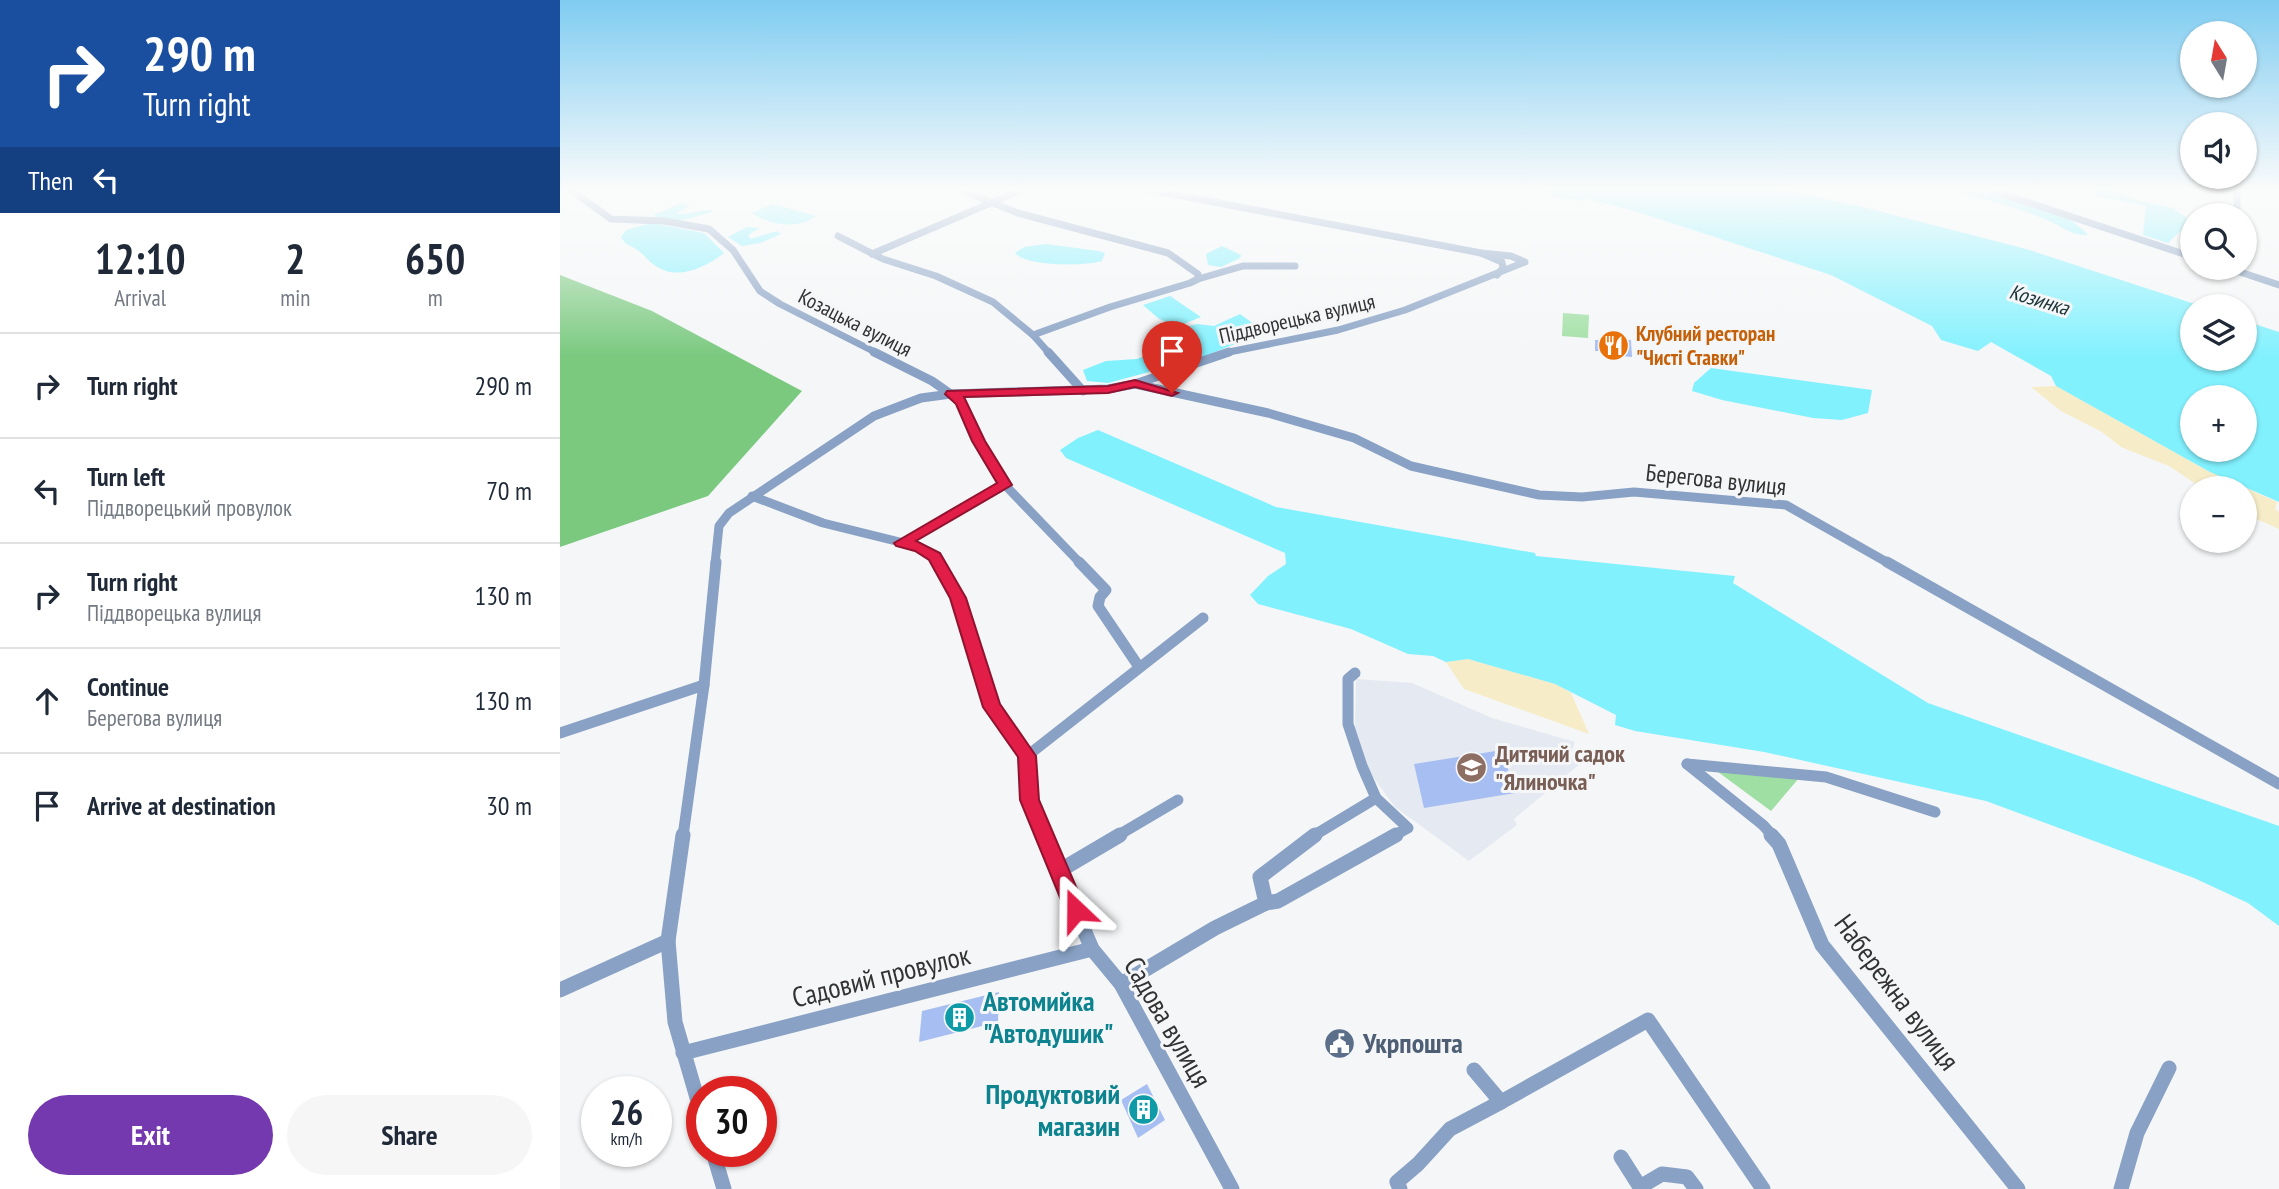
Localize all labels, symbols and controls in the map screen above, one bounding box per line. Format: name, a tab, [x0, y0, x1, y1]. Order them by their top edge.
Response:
text: 290 m	[143, 21, 256, 85]
north arrow	[2180, 21, 2258, 98]
map controls	[2180, 21, 2257, 553]
icon: right	[28, 28, 119, 119]
text: Turn right	[143, 83, 251, 125]
button: sound	[2180, 112, 2257, 189]
icon: left	[87, 161, 125, 199]
text: Then	[28, 164, 73, 197]
button: search	[2180, 203, 2257, 280]
text: 12:10	[95, 231, 186, 286]
text: 2	[285, 231, 305, 286]
text: 650	[405, 231, 465, 286]
water label: Козинка	[2006, 278, 2074, 322]
street label: Козацька вулиця	[794, 282, 916, 363]
text: Arrival	[114, 283, 166, 312]
text: min	[280, 283, 310, 312]
text: m	[428, 283, 443, 312]
street label: Піддворецька вулиця	[1216, 287, 1377, 350]
button: layers	[2180, 294, 2257, 371]
place label: Клубний ресторан "Чисті Ставки"	[1636, 320, 1775, 371]
pin	[1142, 321, 1202, 393]
restaurant icon: Клубний ресторан "Чисті Ставки"	[1596, 329, 1630, 363]
icon: arrive	[1153, 332, 1191, 370]
icon: right	[28, 367, 66, 405]
text: Turn right	[87, 369, 178, 402]
text: 290 m	[474, 369, 532, 402]
button: +	[2180, 385, 2257, 462]
street label: Берегова вулиця	[1644, 457, 1788, 502]
text: Turn left	[87, 460, 165, 493]
icon: left	[28, 472, 66, 510]
text: 70 m	[486, 474, 532, 507]
button: −	[2180, 476, 2257, 553]
text: Піддворецький провулок	[87, 493, 292, 522]
text: Turn right	[87, 565, 178, 598]
icon: right	[28, 577, 66, 615]
text: 130 m	[474, 579, 532, 612]
text: Піддворецька вулиця	[87, 598, 261, 627]
text: Continue	[87, 670, 169, 703]
icon: ahead	[28, 682, 66, 720]
text: 130 m	[474, 684, 532, 717]
text: Берегова вулиця	[87, 703, 222, 732]
place label: Дитячий садок "Ялиночка"	[1495, 738, 1625, 797]
school or university icon: Дитячий садок "Ялиночка"	[1455, 751, 1489, 785]
icon: arrive	[28, 787, 66, 825]
text: Arrive at destination	[87, 789, 276, 822]
text: 30 m	[486, 789, 532, 822]
position arrow	[1039, 873, 1113, 947]
street label: Набережна вулиця	[1827, 906, 1968, 1077]
street label: Садовий провулок	[788, 935, 974, 1016]
street label: Садова вулиця	[1116, 950, 1221, 1094]
place label: Автомийка "Автодушик"	[982, 982, 1114, 1051]
building icon: Автомийка "Автодушик"	[943, 1000, 977, 1034]
place label: Укрпошта	[1362, 1024, 1463, 1061]
public building icon: Укрпошта	[1323, 1026, 1357, 1060]
place label: Продуктовий магазин	[985, 1075, 1120, 1144]
speed limit sign: 30	[686, 1076, 777, 1167]
text: 26	[610, 1089, 643, 1135]
building icon: Продуктовий магазин	[1126, 1093, 1160, 1127]
button: Exit	[28, 1095, 273, 1175]
button: Share	[287, 1095, 532, 1175]
text: km/h	[611, 1127, 642, 1150]

